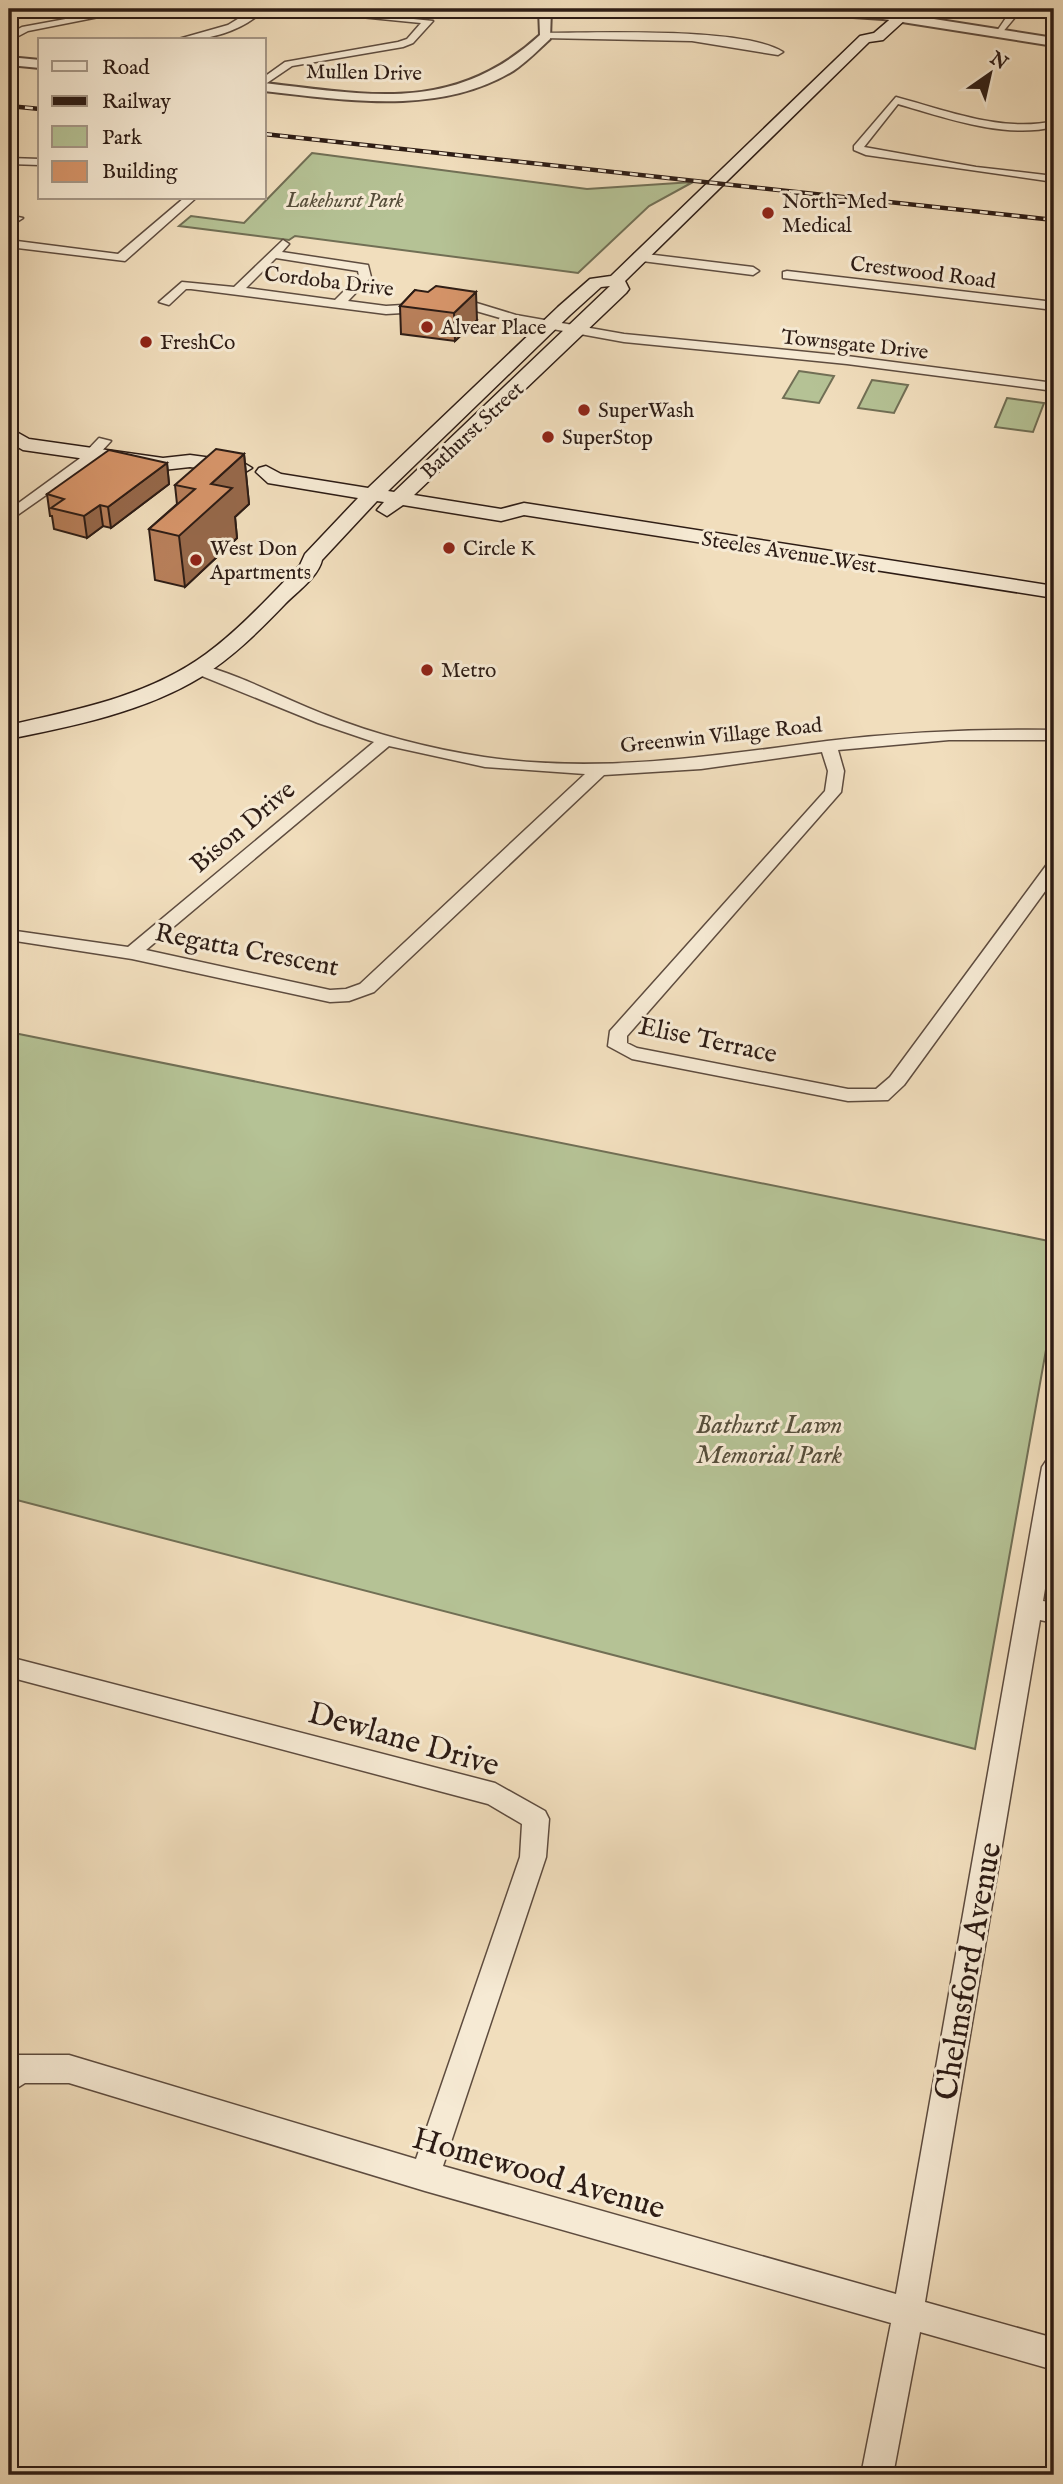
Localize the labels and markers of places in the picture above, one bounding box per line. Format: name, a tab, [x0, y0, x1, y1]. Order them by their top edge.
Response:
place label: North-Med Medical	[782, 189, 888, 240]
marker: North-Med Medical	[760, 205, 776, 221]
place label: Alvear Place	[440, 315, 547, 342]
marker: Alvear Place	[419, 319, 435, 335]
place label: FreshCo	[160, 330, 235, 357]
marker: FreshCo	[138, 334, 154, 350]
place label: SuperWash	[598, 398, 694, 425]
marker: SuperWash	[576, 402, 592, 418]
place label: SuperStop	[562, 425, 653, 452]
marker: SuperStop	[540, 429, 556, 445]
place label: West Don Apartments	[209, 536, 311, 587]
place label: Circle K	[463, 536, 536, 563]
marker: Circle K	[441, 540, 457, 556]
marker: West Don Apartments	[188, 552, 204, 568]
place label: Metro	[441, 658, 496, 685]
marker: Metro	[419, 662, 435, 678]

